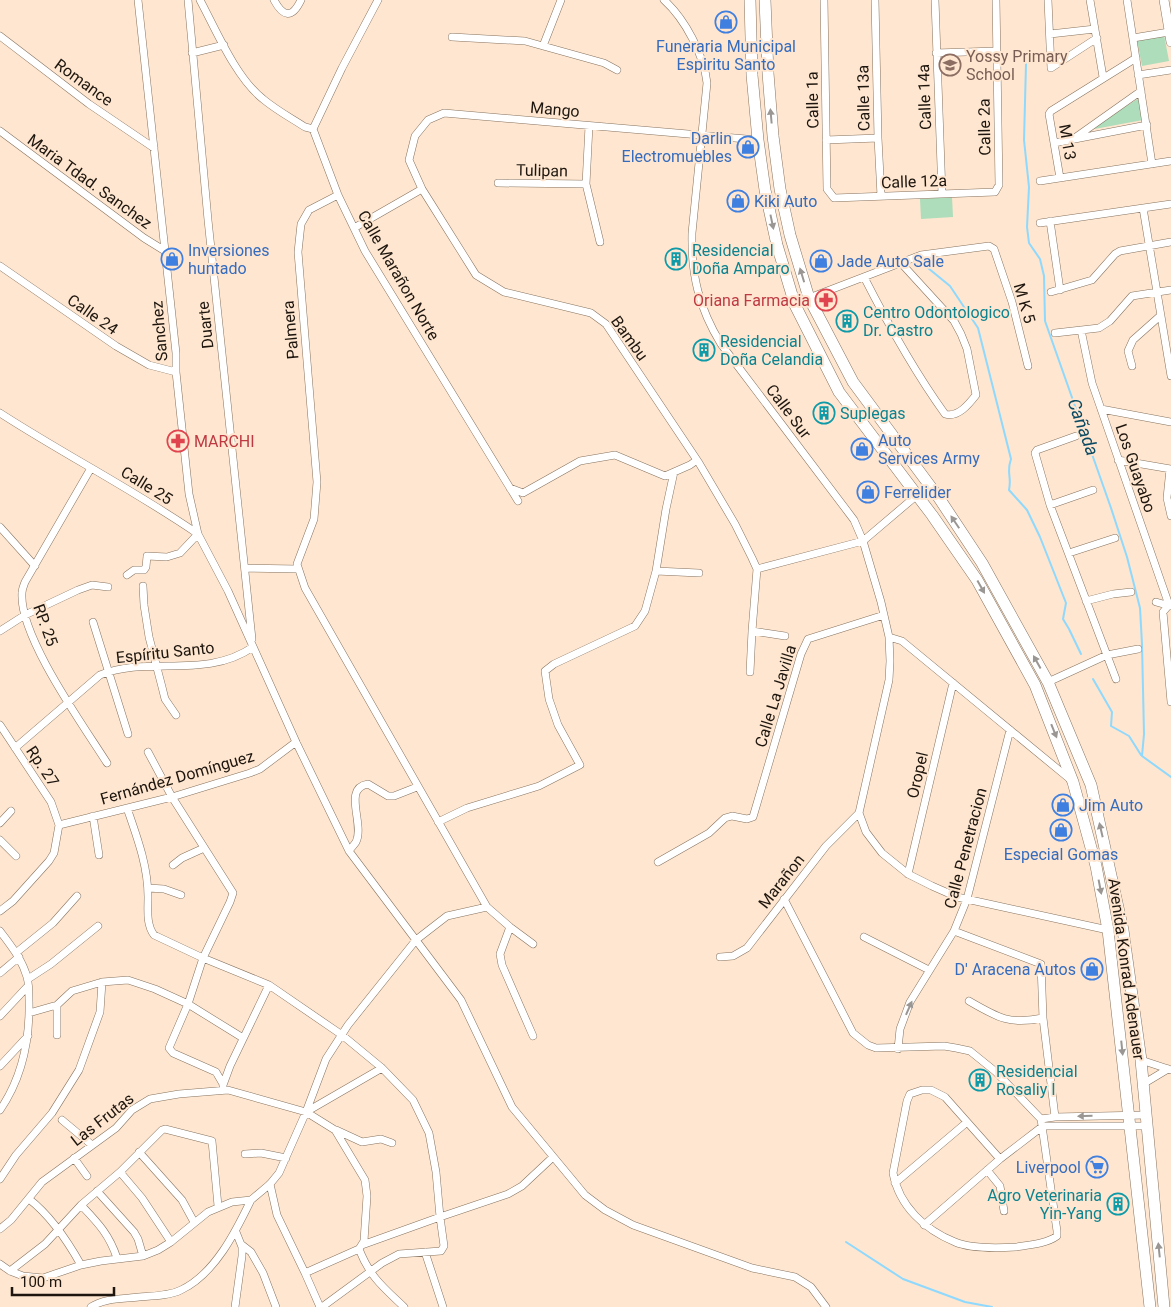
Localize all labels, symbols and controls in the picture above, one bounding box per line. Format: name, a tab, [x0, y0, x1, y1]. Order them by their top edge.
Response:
shop icon: Funeraria Municipal Espiritu Santo	[714, 10, 738, 34]
place label: Funeraria Municipal Espiritu Santo	[656, 37, 796, 74]
place label: Yossy Primary School	[966, 47, 1068, 84]
school or university icon: Yossy Primary School	[938, 53, 962, 77]
street label: Romance	[51, 55, 117, 110]
street label: Calle 14a	[914, 64, 935, 130]
street label: Calle 13a	[853, 65, 874, 131]
street label: Calle 1a	[803, 71, 822, 129]
street label: Mango	[529, 98, 581, 121]
street label: Calle 2a	[975, 98, 994, 156]
one-way arrow	[767, 107, 775, 123]
street label: M 13	[1055, 123, 1080, 161]
place label: Darlin Electromuebles	[622, 129, 732, 166]
street label: Maria Tdad. Sanchez	[24, 130, 155, 233]
shop icon: Darlin Electromuebles	[736, 135, 760, 159]
street label: Tulipan	[516, 161, 568, 180]
street label: Calle 12a	[881, 171, 947, 192]
shop icon: Kiki Auto	[726, 189, 750, 213]
place label: Kiki Auto	[754, 192, 817, 211]
street label: Calle Marañon Norte	[354, 207, 443, 344]
one-way arrow	[768, 215, 776, 230]
place label: Inversiones huntado	[188, 241, 270, 278]
place label: Residencial Doña Amparo	[692, 241, 790, 278]
shop icon: Inversiones huntado	[160, 247, 184, 271]
building icon: Residencial Doña Amparo	[664, 247, 688, 271]
shop icon: Jade Auto Sale	[809, 249, 833, 273]
place label: Jade Auto Sale	[837, 252, 944, 271]
one-way arrow	[798, 267, 805, 282]
street label: M K 5	[1010, 281, 1039, 325]
pharmacy icon: Oriana Farmacia	[814, 288, 838, 312]
street label: Calle 24	[64, 290, 122, 339]
place label: Oriana Farmacia	[693, 291, 810, 310]
street label: Sanchez	[147, 300, 172, 362]
street label: Duarte	[194, 300, 217, 350]
street label: Palmera	[278, 300, 303, 360]
place label: Centro Odontologico Dr. Castro	[863, 303, 1010, 340]
building icon: Centro Odontologico Dr. Castro	[835, 309, 859, 333]
street label: Bambu	[607, 312, 652, 364]
place label: Residencial Doña Celandia	[720, 332, 823, 369]
building icon: Residencial Doña Celandia	[692, 338, 716, 362]
street label: Calle Sur	[762, 380, 816, 443]
water label: Cañada	[1063, 395, 1103, 458]
building icon: Suplegas	[812, 401, 836, 425]
place label: Suplegas	[840, 404, 906, 423]
street label: Los Guayabo	[1111, 421, 1160, 515]
pharmacy icon: MARCHI	[166, 429, 190, 453]
place label: Auto Services Army	[878, 431, 980, 468]
place label: MARCHI	[194, 432, 255, 451]
shop icon: Auto Services Army	[850, 437, 874, 461]
street label: Calle 25	[117, 462, 176, 509]
shop icon: Ferrelider	[856, 480, 880, 504]
place label: Ferrelider	[884, 483, 952, 502]
one-way arrow	[950, 516, 960, 529]
one-way arrow	[977, 579, 985, 594]
street label: RP. 25	[29, 601, 62, 649]
street label: Espíritu Santo	[115, 638, 215, 667]
street label: Calle La Javilla	[751, 643, 800, 750]
one-way arrow	[1033, 656, 1042, 669]
one-way arrow	[1051, 724, 1058, 739]
street label: Rp. 27	[22, 742, 63, 790]
street label: Fernández Domínguez	[98, 746, 256, 809]
street label: Oropel	[903, 750, 932, 800]
street label: Calle Penetracion	[940, 786, 991, 911]
shop icon: Jim Auto	[1051, 793, 1075, 817]
place label: Jim Auto	[1079, 796, 1143, 815]
shop icon: Especial Gomas	[1049, 818, 1073, 842]
one-way arrow	[1097, 822, 1105, 837]
place label: Especial Gomas	[1004, 845, 1118, 864]
street label: Marañon	[754, 851, 808, 912]
street label: Avenida Konrad Adenauer	[1104, 877, 1149, 1062]
one-way arrow	[1096, 879, 1104, 895]
shop icon: D' Aracena Autos	[1080, 957, 1104, 981]
place label: D' Aracena Autos	[954, 960, 1076, 979]
one-way arrow	[905, 1001, 913, 1015]
one-way arrow	[1118, 1040, 1126, 1056]
place label: Residencial Rosaliy I	[996, 1062, 1078, 1099]
building icon: Residencial Rosaliy I	[968, 1068, 992, 1092]
street label: Las Frutas	[67, 1089, 138, 1150]
one-way arrow	[1076, 1112, 1092, 1120]
supermarket icon: Liverpool	[1085, 1155, 1109, 1179]
place label: Liverpool	[1016, 1158, 1081, 1177]
place label: Agro Veterinaria Yin-Yang	[987, 1186, 1102, 1223]
building icon: Agro Veterinaria Yin-Yang	[1106, 1192, 1130, 1216]
one-way arrow	[1155, 1242, 1163, 1258]
scale bar	[12, 1264, 115, 1296]
text: 100 m	[20, 1273, 62, 1291]

